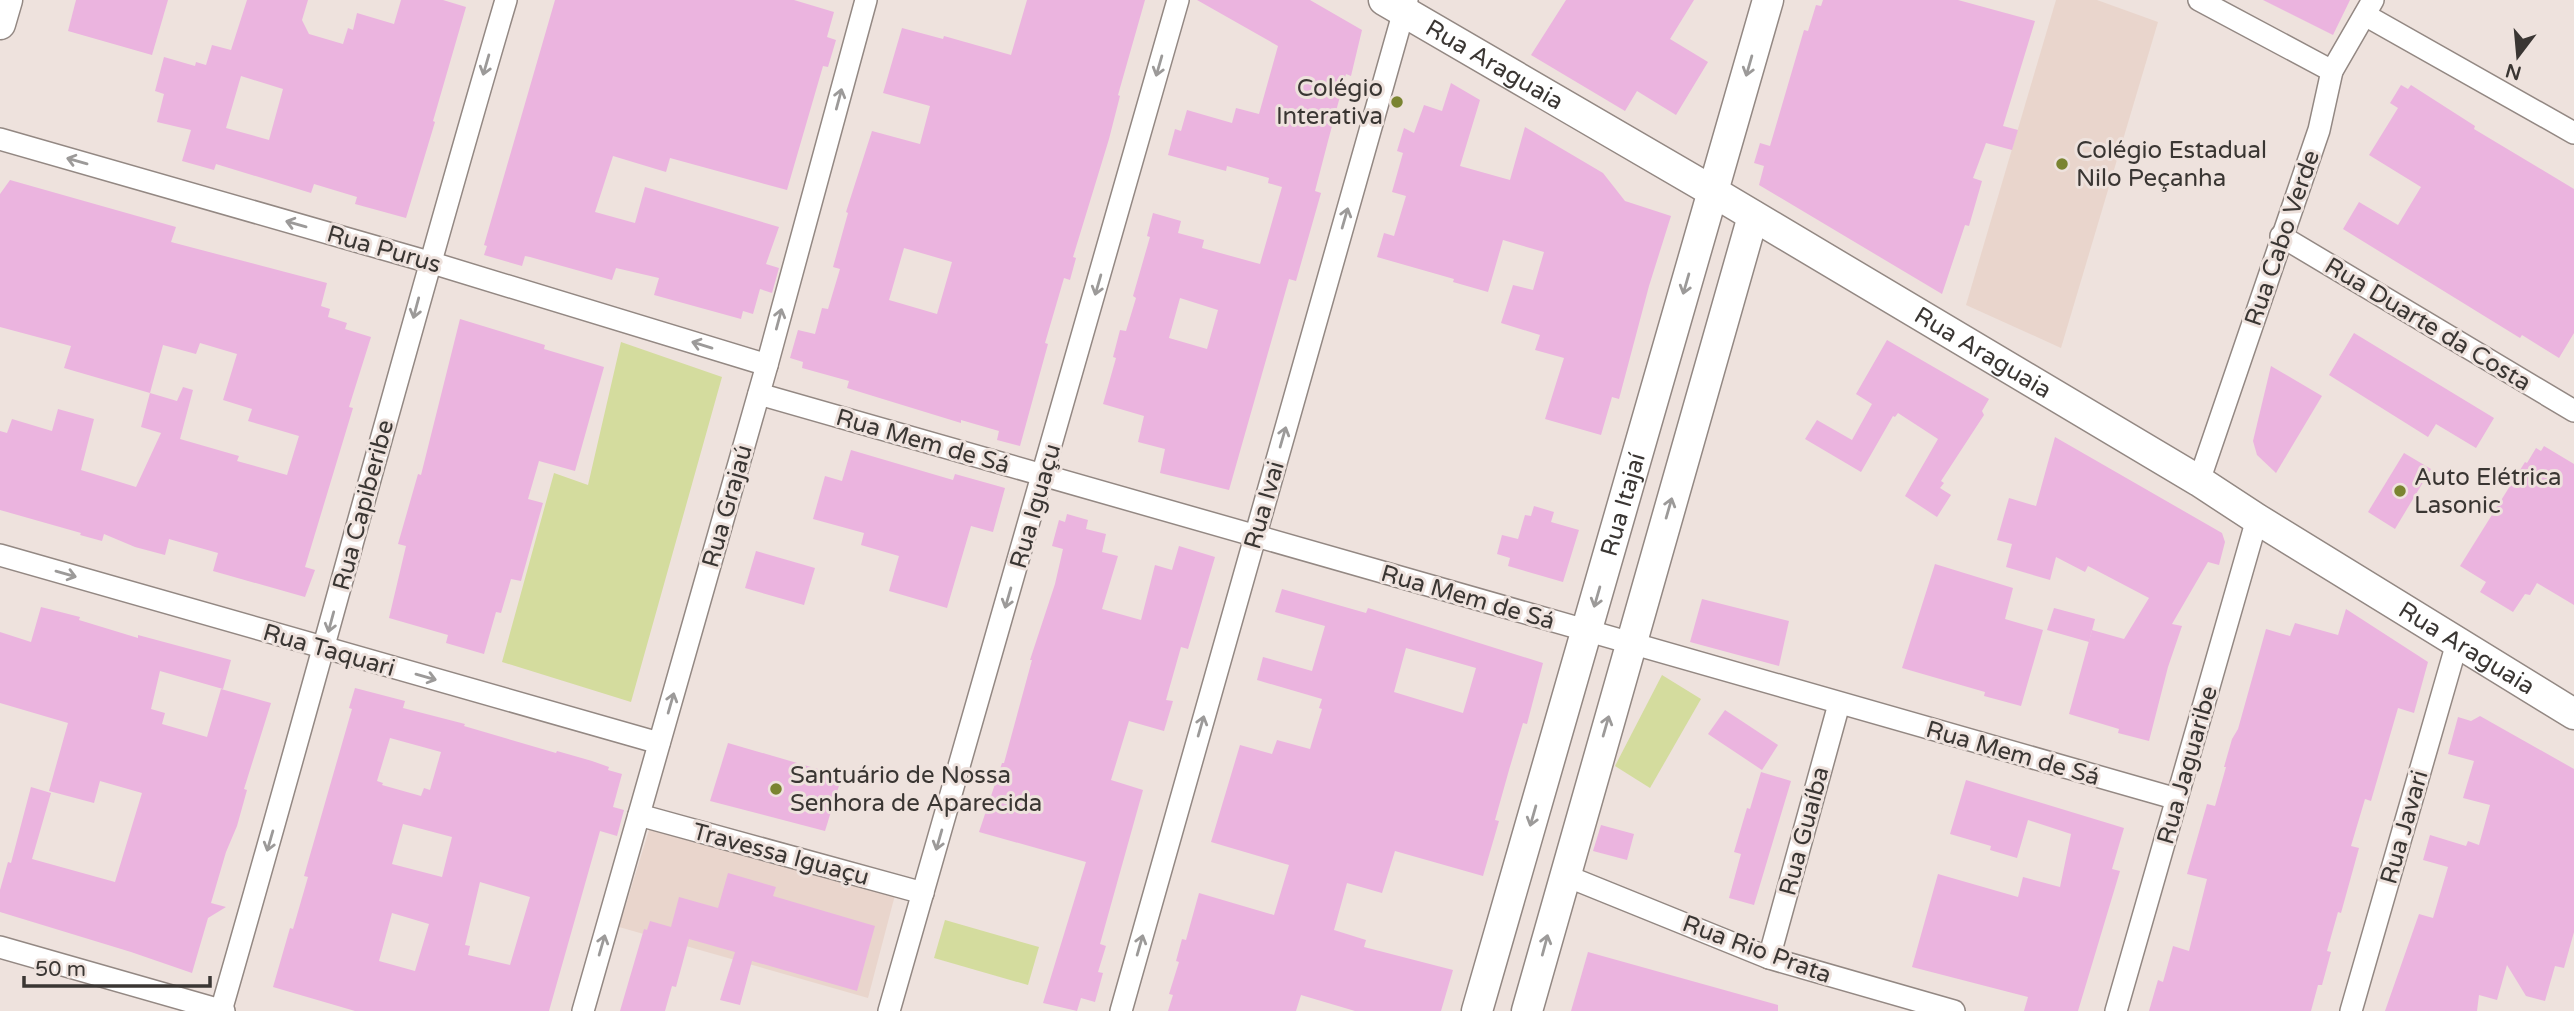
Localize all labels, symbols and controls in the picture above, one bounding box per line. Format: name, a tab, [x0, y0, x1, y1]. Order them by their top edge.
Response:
street label: Rua Araguaia	[1420, 13, 1569, 116]
north arrow	[2483, 21, 2553, 91]
one-way arrow	[479, 54, 492, 76]
one-way arrow	[1152, 54, 1165, 76]
one-way arrow	[1741, 54, 1754, 76]
text: N	[2503, 59, 2524, 84]
place label: Colégio Interativa	[1276, 74, 1383, 131]
one-way arrow	[833, 89, 846, 111]
marker: Colégio Interativa	[1389, 94, 1405, 110]
place label: Colégio Estadual Nilo Peçanha	[2076, 136, 2267, 193]
street label: Rua Cabo Verde	[2239, 146, 2326, 330]
one-way arrow	[66, 154, 89, 167]
marker: Colégio Estadual Nilo Peçanha	[2054, 156, 2070, 172]
one-way arrow	[1340, 207, 1353, 229]
one-way arrow	[285, 216, 307, 229]
street label: Rua Purus	[323, 219, 444, 280]
street label: Rua Duarte da Costa	[2319, 251, 2536, 397]
one-way arrow	[1679, 272, 1692, 295]
one-way arrow	[1090, 273, 1103, 295]
one-way arrow	[409, 296, 422, 318]
street label: Rua Araguaia	[1909, 301, 2057, 405]
one-way arrow	[774, 308, 787, 330]
one-way arrow	[691, 338, 713, 351]
street label: Rua Mem de Sá	[833, 403, 1013, 480]
street label: Rua Capiberibe	[327, 417, 400, 594]
one-way arrow	[1278, 426, 1291, 448]
street label: Rua Iguaçu	[1004, 440, 1067, 572]
street label: Rua Grajaú	[696, 441, 759, 571]
street label: Rua Itajaí	[1595, 450, 1652, 560]
street label: Rua Ivai	[1238, 458, 1291, 552]
place label: Auto Elétrica Lasonic	[2414, 463, 2562, 520]
marker: Auto Elétrica Lasonic	[2392, 483, 2408, 499]
one-way arrow	[1664, 497, 1677, 519]
street label: Rua Mem de Sá	[1378, 559, 1558, 636]
one-way arrow	[54, 568, 76, 581]
one-way arrow	[1001, 586, 1014, 608]
one-way arrow	[1589, 586, 1602, 608]
street label: Rua Araguaia	[2393, 596, 2540, 701]
one-way arrow	[324, 610, 337, 633]
street label: Rua Taquari	[259, 618, 398, 683]
one-way arrow	[414, 672, 436, 685]
street label: Rua Jaguaribe	[2151, 683, 2224, 848]
one-way arrow	[665, 692, 678, 714]
one-way arrow	[1601, 715, 1614, 737]
street label: Rua Mem de Sá	[1923, 715, 2103, 792]
one-way arrow	[1196, 716, 1209, 738]
place label: Santuário de Nossa Senhora de Aparecida	[790, 761, 1042, 818]
street label: Rua Guaíba	[1773, 763, 1836, 899]
street label: Rua Javari	[2374, 767, 2435, 887]
marker: Santuário de Nossa Senhora de Aparecida	[768, 781, 784, 797]
one-way arrow	[1526, 805, 1539, 827]
street label: Travessa Iguaçu	[689, 817, 872, 892]
one-way arrow	[931, 829, 944, 851]
one-way arrow	[262, 830, 275, 852]
street label: Rua Rio Prata	[1678, 909, 1835, 990]
one-way arrow	[1539, 934, 1552, 956]
one-way arrow	[596, 935, 609, 957]
one-way arrow	[1134, 935, 1147, 957]
scale bar	[24, 944, 210, 988]
text: 50 m	[35, 957, 86, 982]

